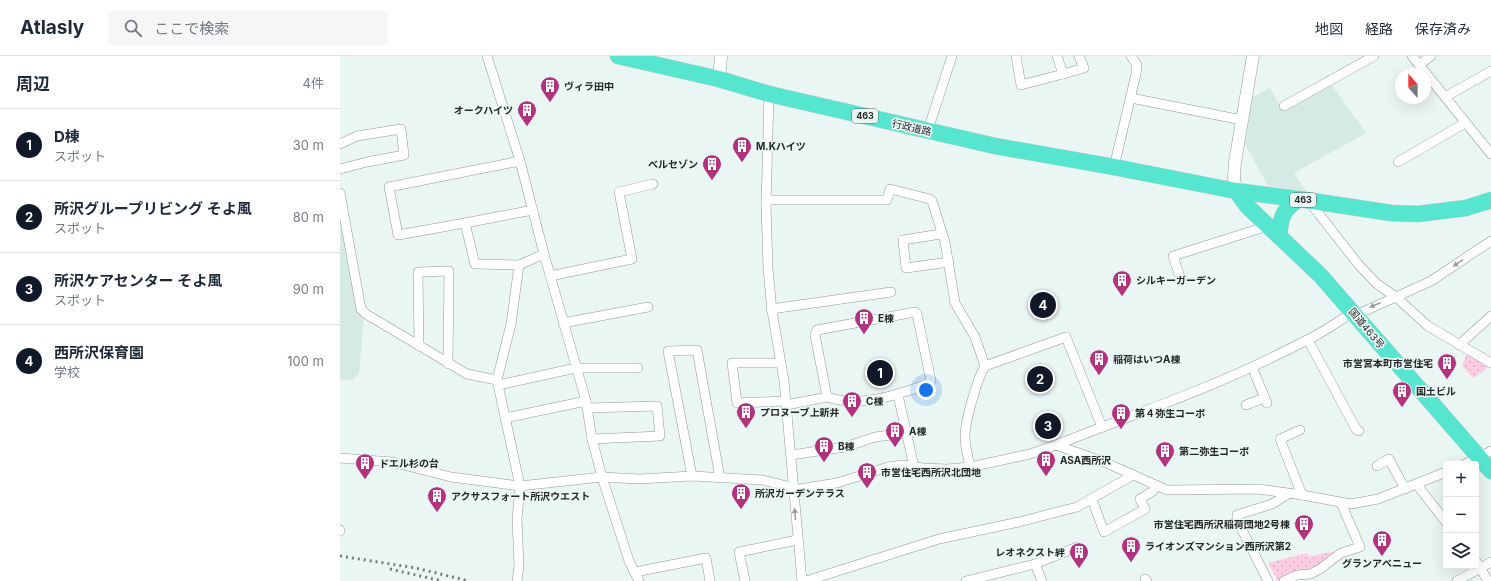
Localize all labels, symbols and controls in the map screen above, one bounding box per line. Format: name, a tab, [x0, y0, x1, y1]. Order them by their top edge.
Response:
search box	[108, 10, 388, 46]
text: Atlasly	[20, 16, 84, 39]
icon: search	[122, 17, 144, 39]
text: ここで検索	[154, 19, 229, 38]
text: 地図	[1315, 20, 1343, 37]
text: 経路	[1365, 20, 1393, 37]
text: 保存済み	[1415, 20, 1471, 37]
north arrow	[1395, 68, 1431, 104]
text: 周辺	[16, 74, 50, 94]
text: 4件	[303, 75, 324, 91]
building icon: ヴィラ田中	[539, 75, 561, 103]
place label: ヴィラ田中	[564, 80, 614, 92]
building icon: オークハイツ	[516, 99, 538, 127]
place label: オークハイツ	[454, 104, 513, 116]
road number: 463	[852, 109, 878, 123]
street label: 行政道路	[891, 117, 933, 137]
text: D棟	[54, 127, 80, 146]
building icon: M.Kハイツ	[731, 135, 753, 163]
text: 1	[26, 137, 32, 153]
text: 30 m	[293, 137, 324, 153]
place label: M.Kハイツ	[756, 140, 806, 152]
text: スポット	[54, 148, 106, 164]
building icon: ベルセゾン	[701, 153, 723, 181]
place label: ベルセゾン	[648, 158, 698, 170]
road number: 463	[1290, 193, 1316, 207]
text: 所沢グループリビング そよ風	[54, 199, 252, 218]
text: 2	[25, 209, 33, 225]
text: 80 m	[293, 209, 324, 225]
text: スポット	[54, 220, 106, 236]
one-way arrow	[1453, 259, 1464, 267]
building icon: シルキーガーデン	[1111, 269, 1133, 297]
text: 所沢ケアセンター そよ風	[54, 271, 222, 290]
place label: シルキーガーデン	[1136, 274, 1216, 286]
text: 3	[25, 281, 33, 297]
text: 90 m	[293, 281, 324, 297]
pin: 4	[1030, 290, 1056, 320]
text: スポット	[54, 292, 106, 308]
one-way arrow	[1369, 303, 1381, 309]
street label: 国道463号	[1347, 305, 1387, 351]
building icon: E棟	[853, 307, 875, 335]
place label: E棟	[878, 312, 894, 324]
text: 西所沢保育園	[54, 343, 144, 362]
building icon: 稲荷はいつA棟	[1088, 348, 1110, 376]
building icon: 市営宮本町市営住宅	[1436, 352, 1458, 380]
text: 4	[25, 353, 33, 369]
text: 100 m	[287, 353, 324, 369]
place label: 稲荷はいつA棟	[1113, 353, 1180, 365]
place label: 市営宮本町市営住宅	[1343, 357, 1433, 369]
pin: 1	[867, 358, 893, 388]
text: 学校	[54, 364, 80, 380]
pin: 2	[1027, 364, 1053, 394]
your location	[916, 380, 936, 400]
building icon: 国土ビル	[1391, 380, 1413, 408]
place label: 国土ビル	[1416, 385, 1456, 397]
building icon: C棟	[841, 390, 863, 418]
place label: C棟	[866, 395, 883, 407]
building icon: プロヌーブ上新井	[735, 401, 757, 429]
building icon: 第４弥生コーポ	[1110, 402, 1132, 430]
place label: プロヌーブ上新井	[760, 406, 839, 418]
place label: 第４弥生コーポ	[1135, 407, 1205, 419]
pin: 3	[1035, 411, 1061, 441]
building icon: A棟	[884, 420, 906, 448]
place label: A棟	[909, 425, 926, 437]
building icon: B棟	[813, 435, 835, 463]
place label: B棟	[838, 440, 855, 452]
building icon: 第二弥生コーポ	[1154, 440, 1176, 468]
place label: 第二弥生コーポ	[1179, 445, 1249, 457]
building icon: ASA西所沢	[1035, 449, 1057, 477]
building icon: ドエル杉の台	[354, 452, 376, 480]
place label: ASA西所沢	[1060, 454, 1111, 466]
place label: ドエル杉の台	[379, 457, 439, 469]
building icon: 市営住宅西所沢北団地	[856, 461, 878, 489]
map controls	[1443, 461, 1479, 569]
button: +	[1443, 461, 1479, 497]
place label: 市営住宅西所沢北団地	[881, 466, 981, 478]
building icon: 所沢ガーデンテラス	[730, 482, 752, 510]
building icon: アクサスフォート所沢ウエスト	[426, 485, 448, 513]
place label: 所沢ガーデンテラス	[755, 487, 845, 499]
place label: アクサスフォート所沢ウエスト	[451, 490, 590, 502]
button: −	[1443, 497, 1479, 533]
one-way arrow	[792, 508, 799, 520]
building icon: 市営住宅西所沢稲荷団地2号棟	[1293, 513, 1315, 541]
place label: 市営住宅西所沢稲荷団地2号棟	[1154, 518, 1290, 530]
building icon: グランアベニュー	[1371, 529, 1393, 557]
button: layers	[1443, 533, 1479, 569]
building icon: ライオンズマンション西所沢第2	[1120, 535, 1142, 563]
place label: ライオンズマンション西所沢第2	[1145, 540, 1291, 552]
building icon: レオネクスト絆	[1068, 541, 1090, 569]
place label: レオネクスト絆	[995, 546, 1065, 558]
place label: グランアベニュー	[1342, 557, 1422, 569]

